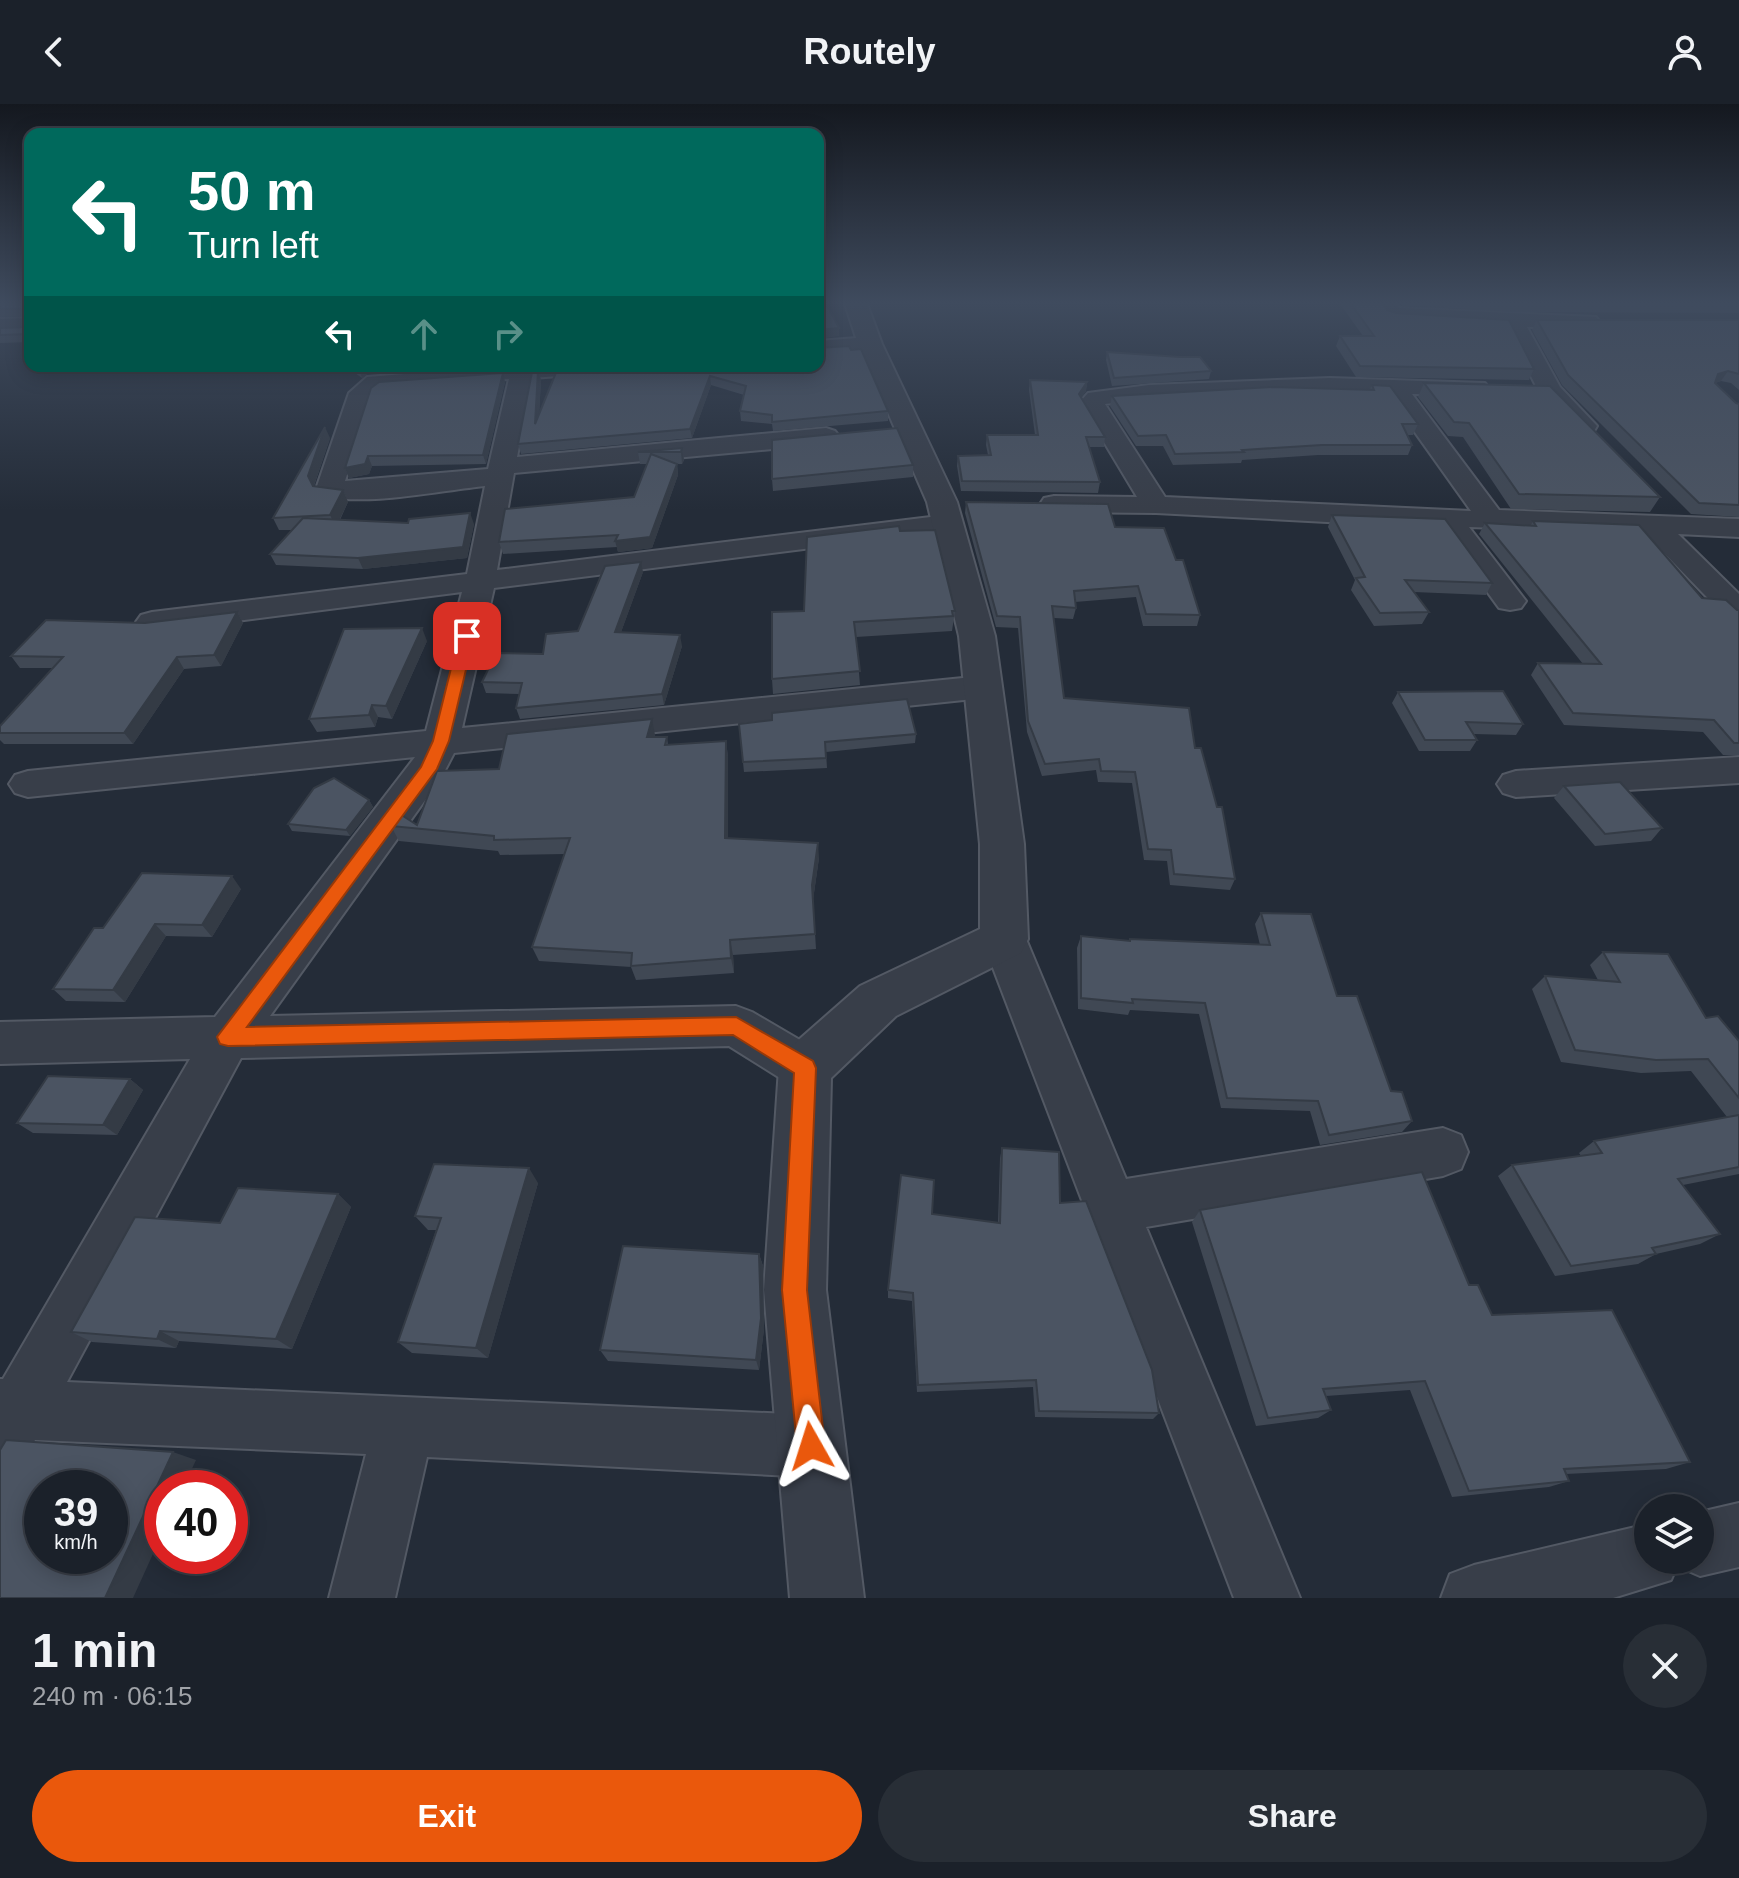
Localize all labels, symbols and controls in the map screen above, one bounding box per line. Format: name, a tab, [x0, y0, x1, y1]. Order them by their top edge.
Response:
icon: back	[32, 30, 76, 74]
icon: person	[1663, 30, 1707, 74]
text: Routely	[803, 31, 936, 72]
text: 50 m	[188, 159, 316, 222]
icon: left	[56, 160, 160, 264]
text: Turn left	[188, 225, 319, 266]
icon: left	[318, 312, 362, 356]
icon: ahead	[402, 312, 446, 356]
icon: right	[486, 312, 530, 356]
pin	[433, 602, 501, 670]
icon: arrive	[445, 614, 489, 658]
position arrow	[769, 1404, 853, 1488]
speed limit sign: 40	[144, 1470, 248, 1574]
text: 39	[54, 1490, 98, 1534]
map controls	[1634, 1494, 1714, 1574]
button: layers	[1634, 1494, 1714, 1574]
text: km/h	[54, 1531, 98, 1553]
text: 1 min	[32, 1624, 157, 1677]
button: close	[1623, 1624, 1707, 1708]
text: 240 m · 06:15	[32, 1681, 192, 1711]
button: Exit	[32, 1770, 862, 1862]
button: Share	[878, 1770, 1707, 1862]

